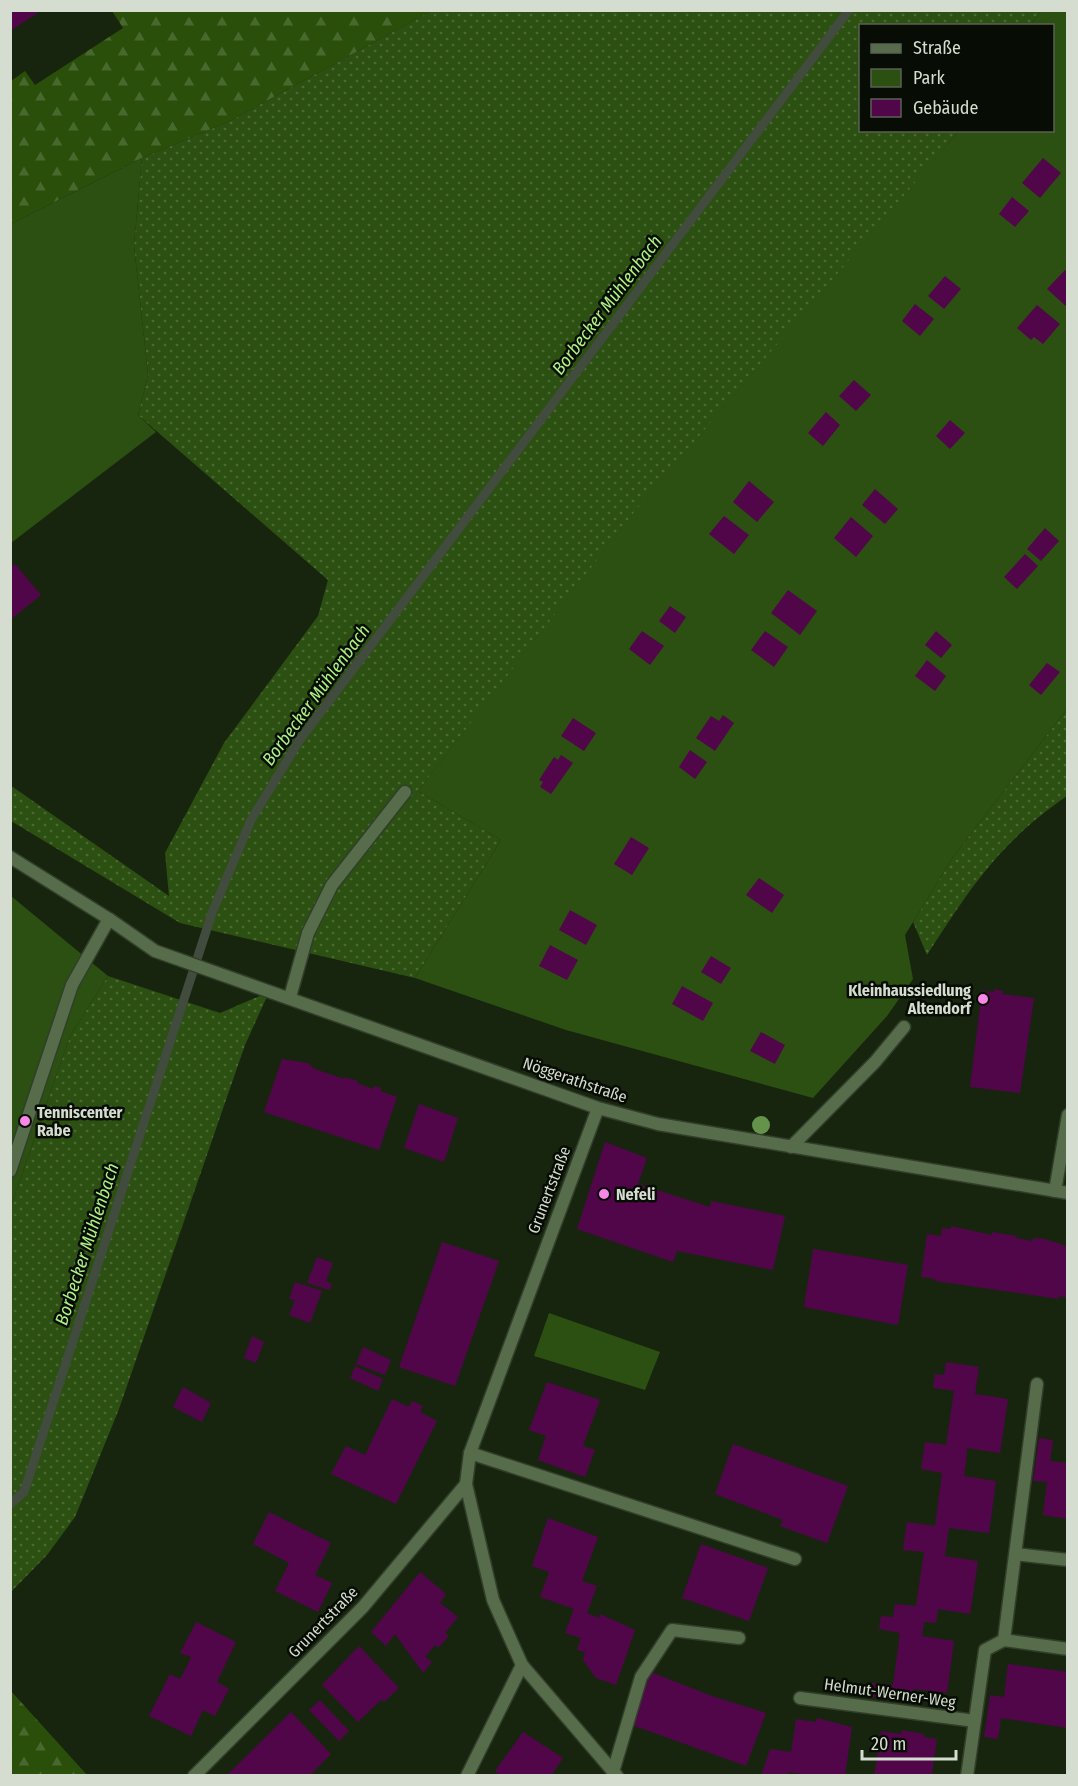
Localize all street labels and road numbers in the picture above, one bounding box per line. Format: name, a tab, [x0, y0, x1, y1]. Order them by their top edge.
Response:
street label: Nöggerathstraße	[520, 1053, 630, 1107]
street label: Grunertstraße	[524, 1144, 574, 1236]
street label: Grunertstraße	[284, 1582, 362, 1662]
street label: Helmut-Werner-Weg	[823, 1674, 958, 1712]

